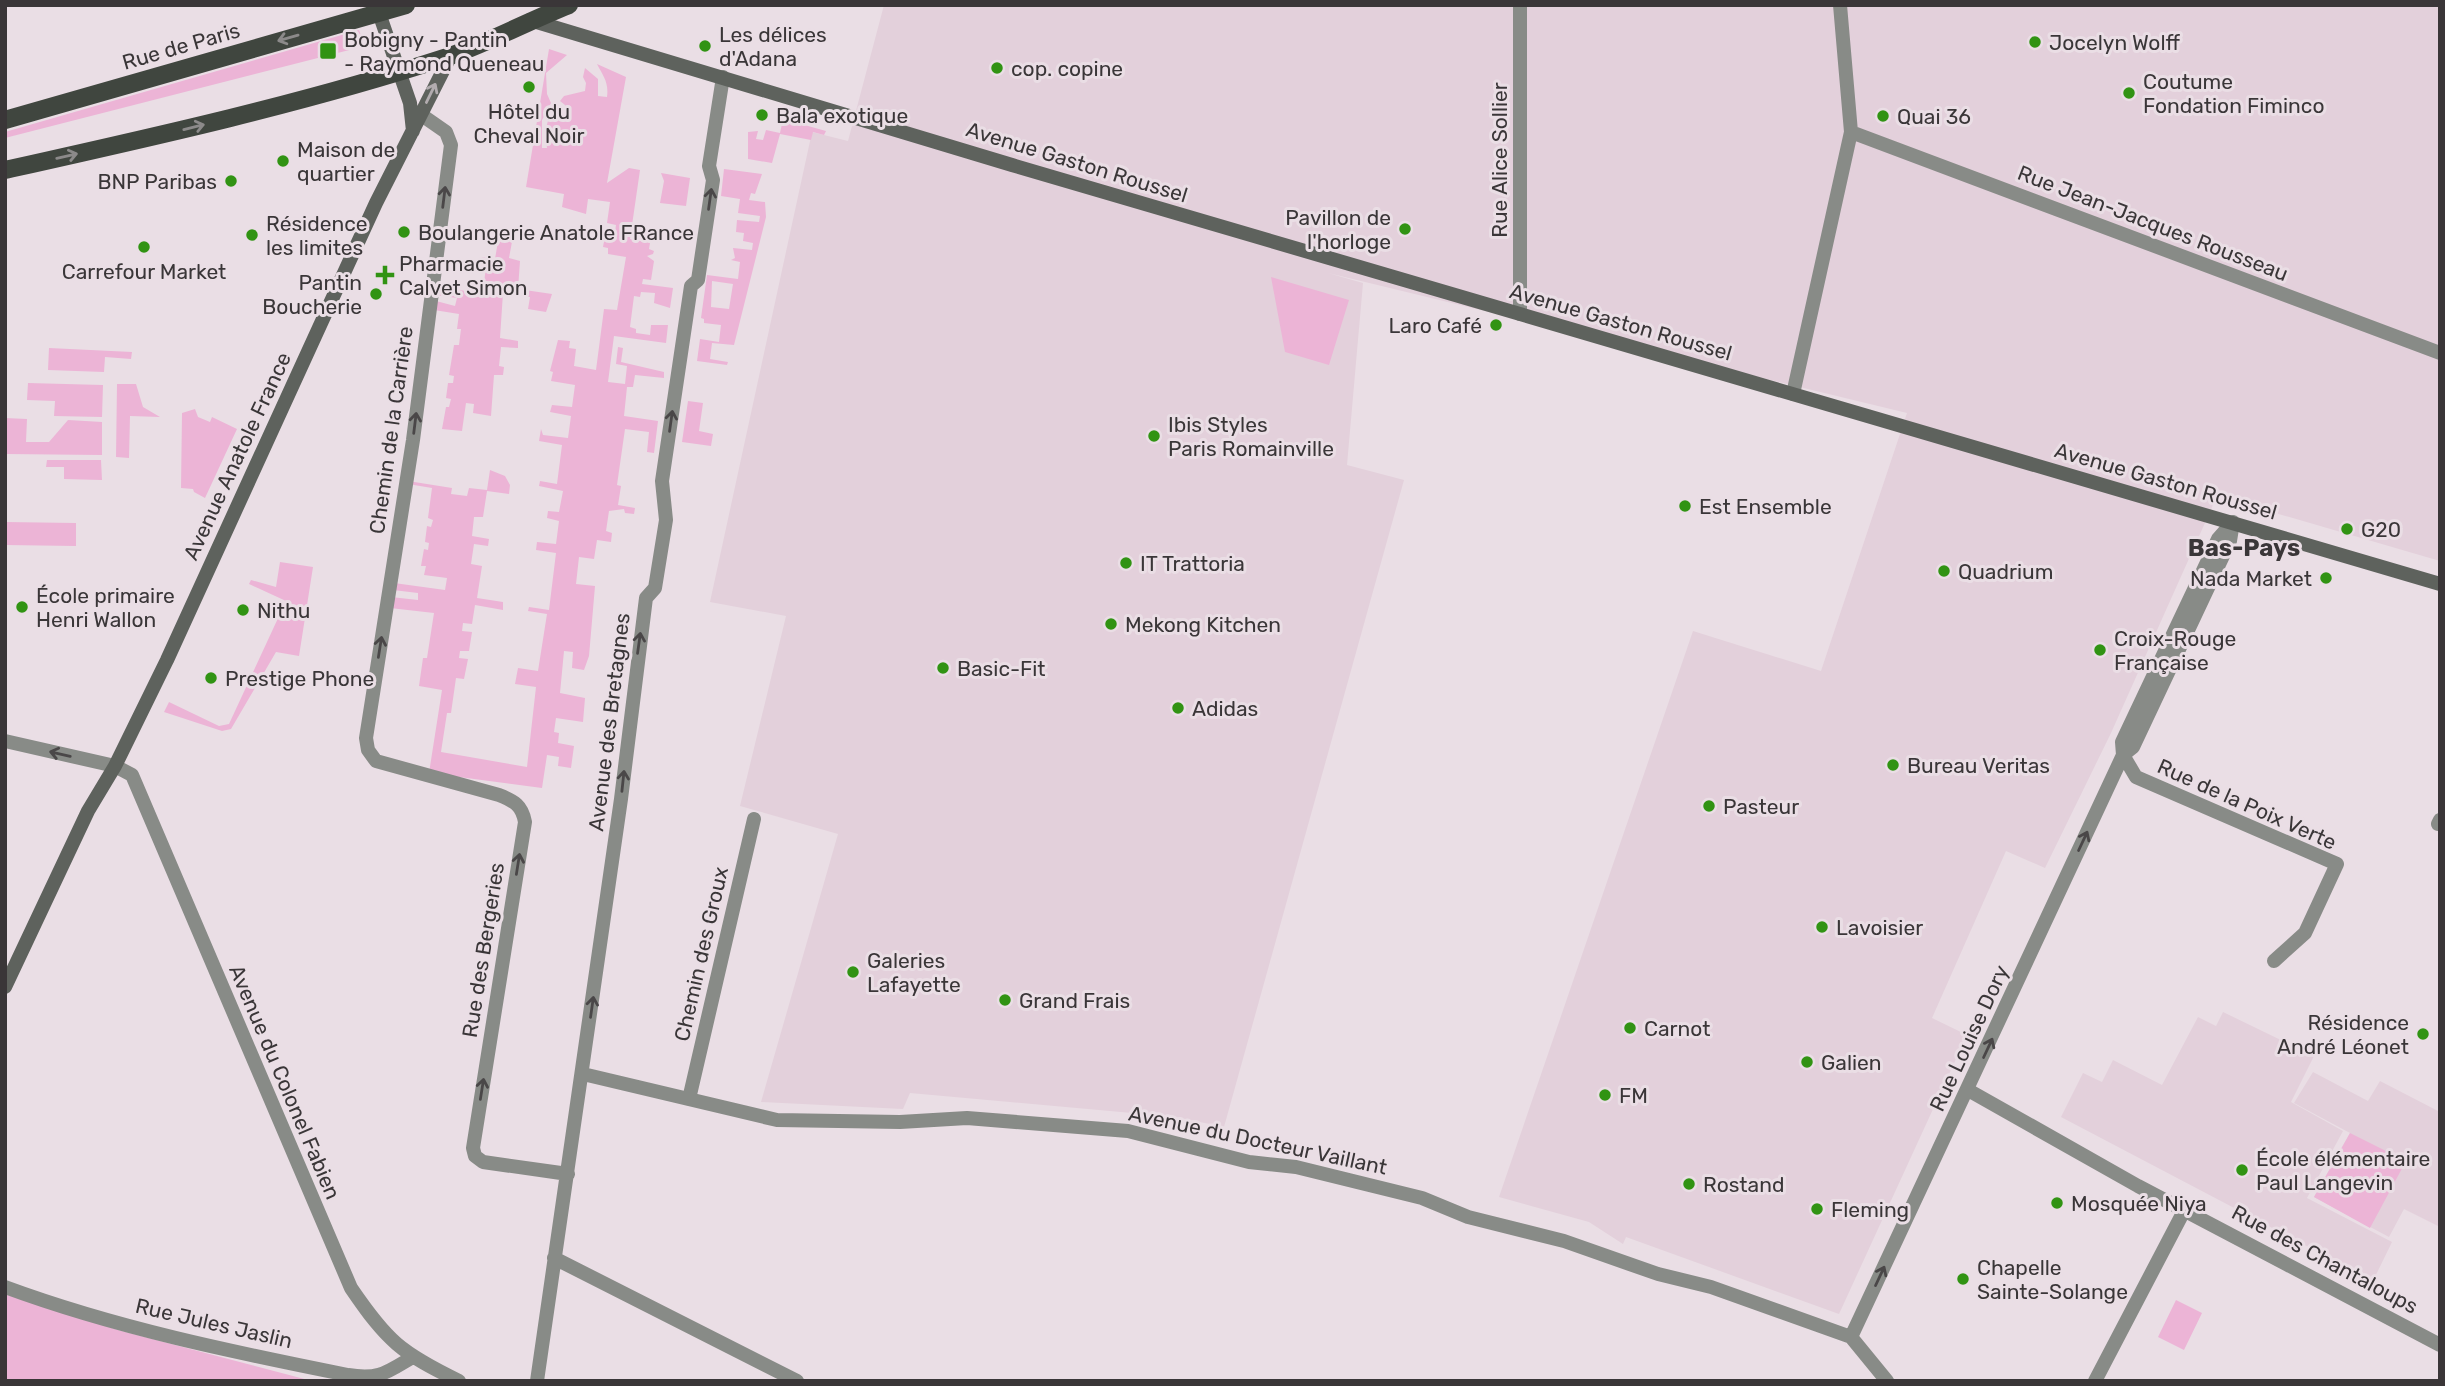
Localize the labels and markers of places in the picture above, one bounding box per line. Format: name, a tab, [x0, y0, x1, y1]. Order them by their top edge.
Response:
place label: Les délices d'Adana	[719, 22, 827, 71]
place label: Bobigny - Pantin - Raymond Queneau	[344, 27, 544, 76]
place label: Jocelyn Wolff	[2049, 30, 2180, 55]
marker: Jocelyn Wolff	[2027, 34, 2043, 50]
marker: Les délices d'Adana	[697, 38, 713, 54]
marker: Bobigny - Pantin - Raymond Queneau	[318, 41, 338, 61]
place label: cop. copine	[1011, 56, 1123, 81]
marker: cop. copine	[989, 60, 1005, 76]
place label: Coutume Fondation Fiminco	[2143, 69, 2324, 118]
marker: Hôtel du Cheval Noir	[521, 79, 537, 95]
marker: Coutume Fondation Fiminco	[2121, 85, 2137, 101]
place label: Hôtel du Cheval Noir	[474, 99, 584, 148]
place label: Bala exotique	[776, 103, 908, 128]
place label: Quai 36	[1897, 104, 1971, 129]
marker: Bala exotique	[754, 107, 770, 123]
marker: Quai 36	[1875, 108, 1891, 124]
place label: Maison de quartier	[297, 137, 395, 186]
marker: Maison de quartier	[275, 153, 291, 169]
place label: BNP Paribas	[97, 169, 217, 194]
marker: BNP Paribas	[223, 173, 239, 189]
place label: Pavillon de l'horloge	[1285, 205, 1391, 254]
place label: Résidence les limites	[266, 211, 368, 260]
place label: Boulangerie Anatole FRance	[418, 220, 694, 245]
marker: Pavillon de l'horloge	[1397, 221, 1413, 237]
marker: Boulangerie Anatole FRance	[396, 224, 412, 240]
marker: Résidence les limites	[244, 227, 260, 243]
marker: Carrefour Market	[136, 239, 152, 255]
place label: Pharmacie Calvet Simon	[399, 251, 528, 300]
place label: Carrefour Market	[62, 259, 226, 284]
marker: Pharmacie Calvet Simon	[377, 267, 393, 283]
place label: Pantin Boucherie	[262, 270, 362, 319]
marker: Pantin Boucherie	[368, 286, 384, 302]
place label: Laro Café	[1388, 313, 1482, 338]
marker: Laro Café	[1488, 317, 1504, 333]
place label: Ibis Styles Paris Romainville	[1168, 412, 1334, 461]
marker: Ibis Styles Paris Romainville	[1146, 428, 1162, 444]
place label: Est Ensemble	[1699, 494, 1832, 519]
marker: Est Ensemble	[1677, 498, 1693, 514]
place label: G20	[2361, 517, 2401, 542]
marker: G20	[2339, 521, 2355, 537]
place label: IT Trattoria	[1140, 551, 1245, 576]
marker: IT Trattoria	[1118, 555, 1134, 571]
place label: Quadrium	[1958, 559, 2053, 584]
marker: Quadrium	[1936, 563, 1952, 579]
place label: Nada Market	[2190, 566, 2312, 591]
marker: Nada Market	[2318, 570, 2334, 586]
place label: École primaire Henri Wallon	[36, 583, 175, 632]
place label: Nithu	[257, 598, 310, 623]
marker: École primaire Henri Wallon	[14, 599, 30, 615]
marker: Nithu	[235, 602, 251, 618]
place label: Mekong Kitchen	[1125, 612, 1281, 637]
marker: Mekong Kitchen	[1103, 616, 1119, 632]
place label: Croix-Rouge Française	[2114, 626, 2236, 675]
marker: Croix-Rouge Française	[2092, 642, 2108, 658]
place label: Basic-Fit	[957, 656, 1046, 681]
marker: Basic-Fit	[935, 660, 951, 676]
place label: Prestige Phone	[225, 666, 374, 691]
marker: Prestige Phone	[203, 670, 219, 686]
place label: Adidas	[1192, 696, 1258, 721]
marker: Adidas	[1170, 700, 1186, 716]
place label: Bureau Veritas	[1907, 753, 2050, 778]
marker: Bureau Veritas	[1885, 757, 1901, 773]
place label: Pasteur	[1723, 794, 1799, 819]
marker: Pasteur	[1701, 798, 1717, 814]
place label: Lavoisier	[1836, 915, 1923, 940]
marker: Lavoisier	[1814, 919, 1830, 935]
place label: Galeries Lafayette	[867, 948, 961, 997]
marker: Galeries Lafayette	[845, 964, 861, 980]
place label: Grand Frais	[1019, 988, 1130, 1013]
marker: Grand Frais	[997, 992, 1013, 1008]
place label: Résidence André Léonet	[2277, 1010, 2409, 1059]
place label: Carnot	[1644, 1016, 1710, 1041]
marker: Carnot	[1622, 1020, 1638, 1036]
marker: Résidence André Léonet	[2415, 1026, 2431, 1042]
place label: Galien	[1821, 1050, 1882, 1075]
marker: Galien	[1799, 1054, 1815, 1070]
place label: FM	[1619, 1083, 1648, 1108]
marker: FM	[1597, 1087, 1613, 1103]
place label: École élémentaire Paul Langevin	[2256, 1146, 2430, 1195]
marker: École élémentaire Paul Langevin	[2234, 1162, 2250, 1178]
place label: Rostand	[1703, 1172, 1784, 1197]
marker: Rostand	[1681, 1176, 1697, 1192]
place label: Mosquée Niya	[2071, 1191, 2207, 1216]
marker: Mosquée Niya	[2049, 1195, 2065, 1211]
place label: Fleming	[1831, 1197, 1909, 1222]
marker: Fleming	[1809, 1201, 1825, 1217]
place label: Chapelle Sainte-Solange	[1977, 1255, 2128, 1304]
marker: Chapelle Sainte-Solange	[1955, 1271, 1971, 1287]

